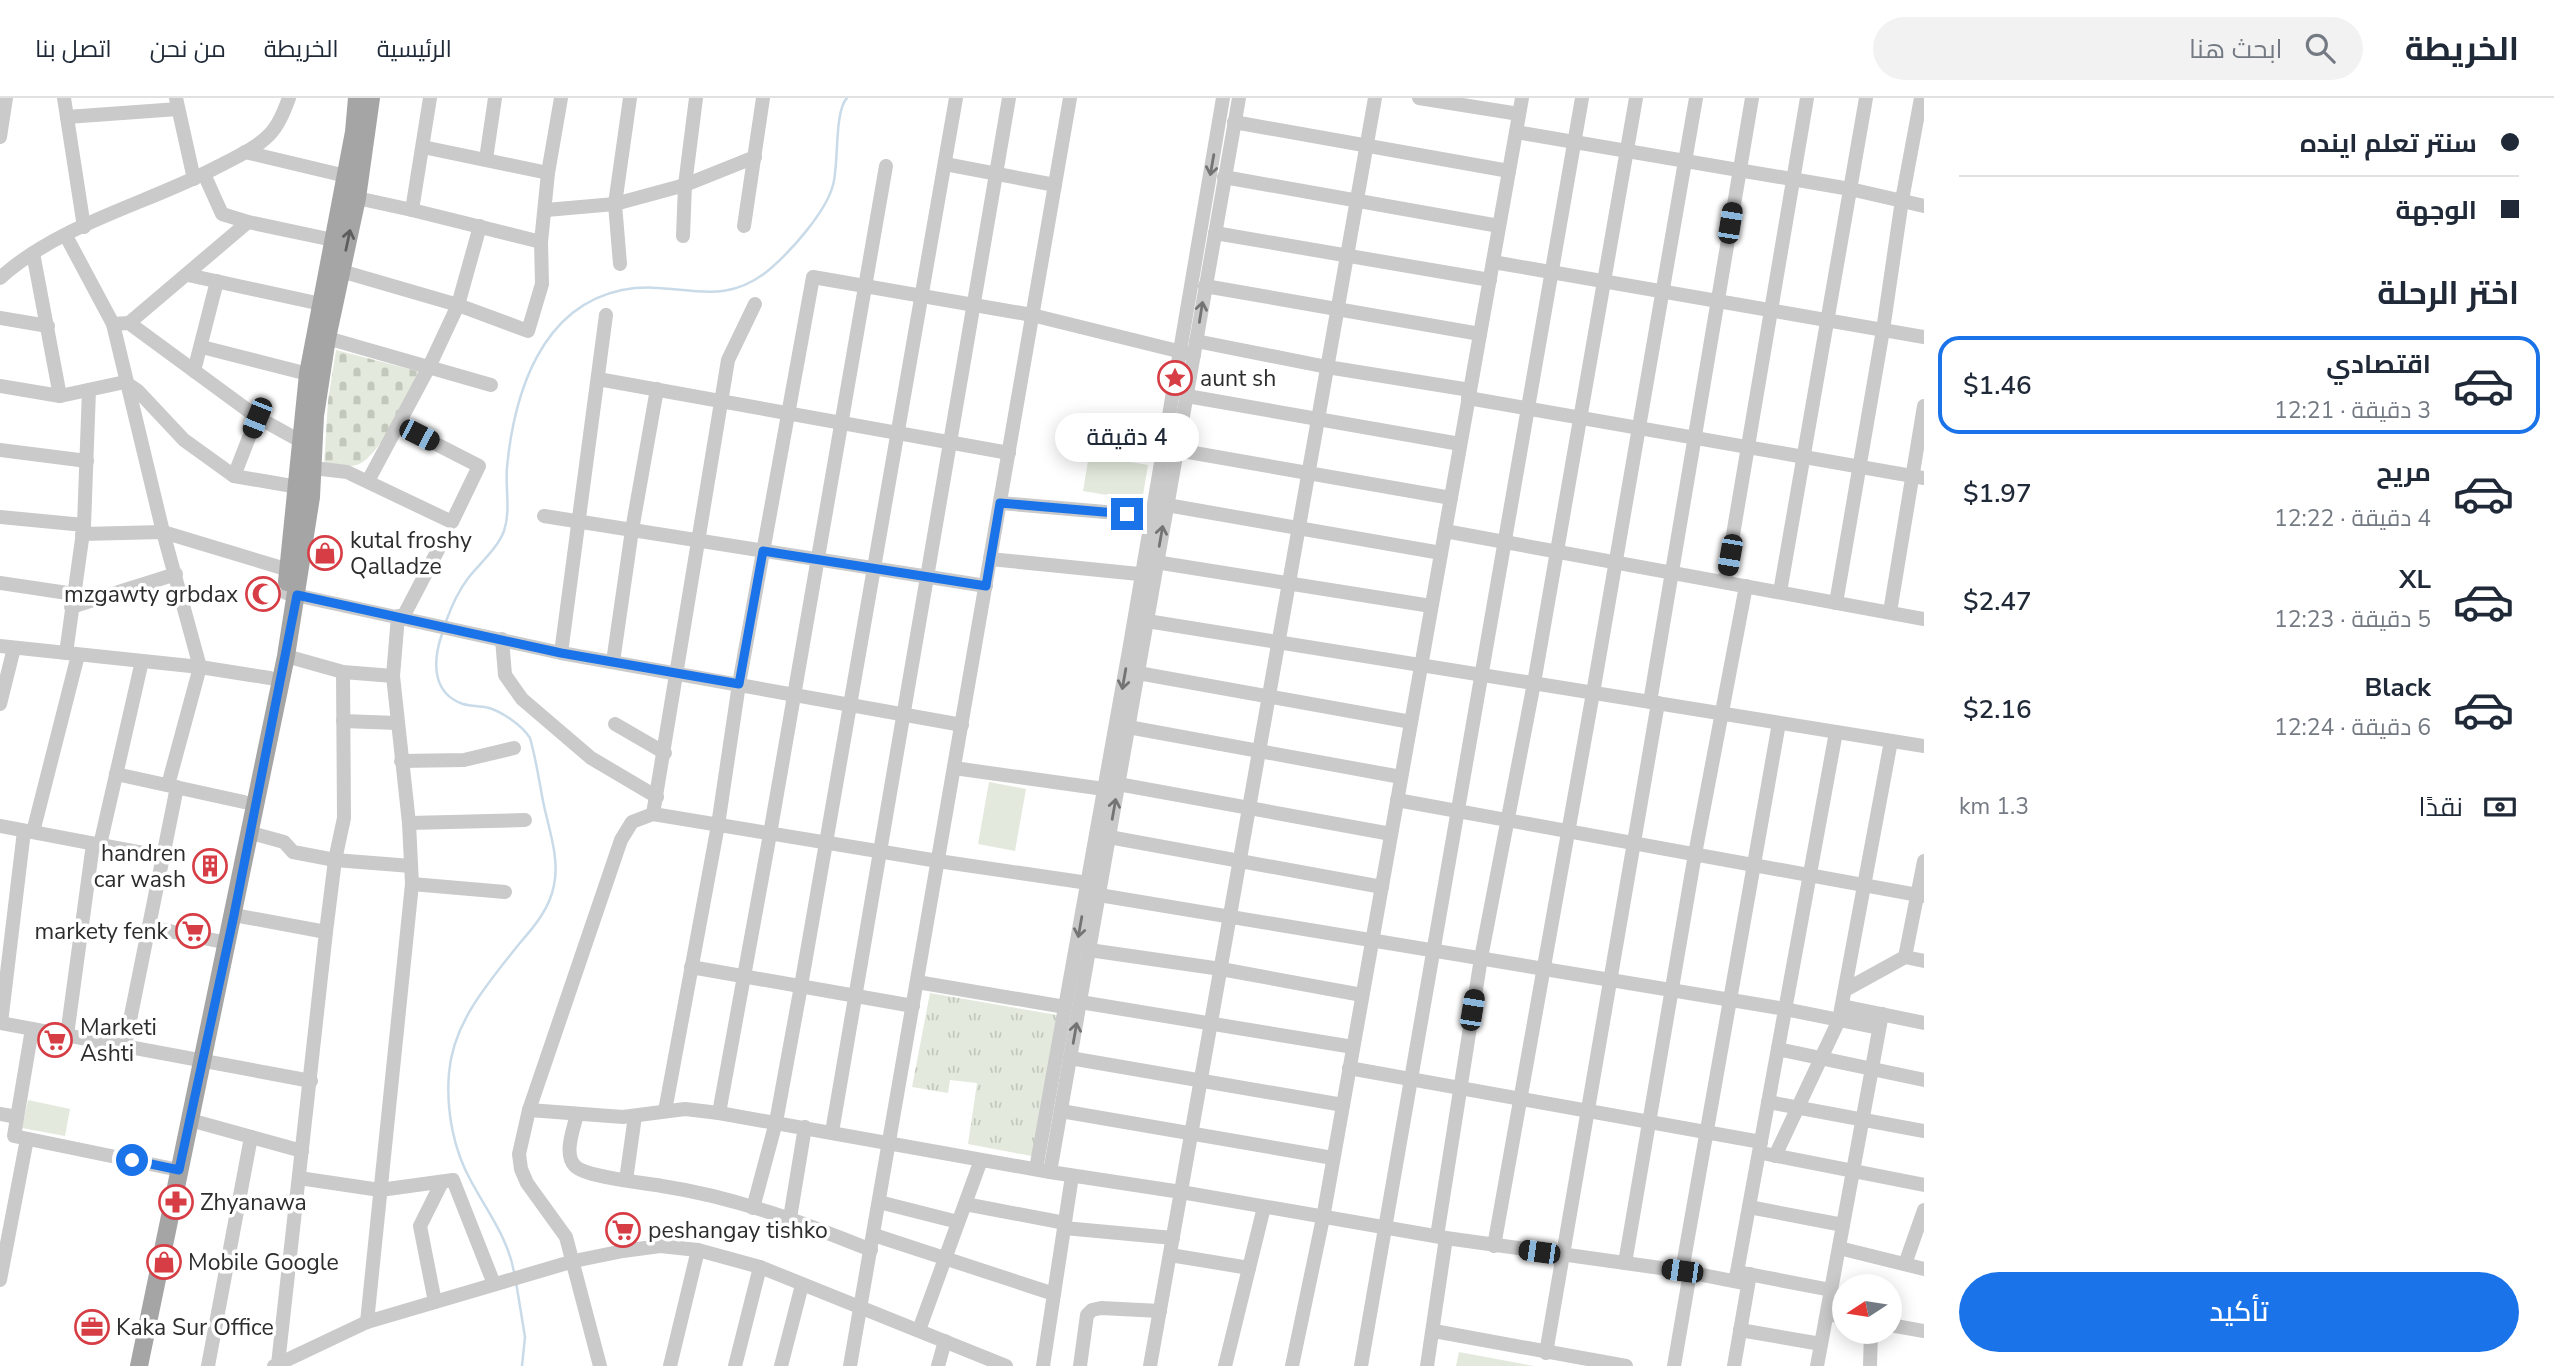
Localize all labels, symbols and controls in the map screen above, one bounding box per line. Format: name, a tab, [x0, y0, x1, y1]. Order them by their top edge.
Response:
search box	[1873, 17, 2363, 80]
text: الخريطة	[2405, 27, 2519, 72]
icon: search	[2301, 29, 2339, 67]
text: ابحث هنا	[2189, 32, 2283, 67]
text: اتصل بنا	[35, 33, 112, 65]
text: من نحن	[150, 33, 226, 65]
text: الخريطة	[264, 33, 339, 65]
text: الرئيسية	[377, 33, 452, 65]
text: سنتر تعلم اينده	[2300, 126, 2477, 161]
one-way arrow	[1205, 153, 1218, 176]
text: الوجهة	[2396, 193, 2477, 228]
car	[1717, 201, 1744, 245]
one-way arrow	[342, 229, 355, 252]
text: اختر الرحلة	[2377, 272, 2519, 315]
one-way arrow	[1195, 301, 1208, 324]
text: اقتصادي	[2326, 347, 2431, 382]
icon: car	[2452, 354, 2515, 417]
place icon: aunt sh	[1156, 359, 1194, 397]
place label: aunt sh	[1200, 363, 1276, 394]
text: $1.46	[1963, 368, 2032, 403]
car	[240, 395, 275, 441]
text: 3 دقيقة · 12:21	[2274, 395, 2431, 426]
callout: 4 دقيقة	[1055, 412, 1199, 462]
car	[396, 416, 443, 454]
text: 4 دقيقة	[1086, 422, 1168, 453]
text: مريح	[2376, 455, 2431, 490]
icon: car	[2452, 462, 2515, 525]
text: $1.97	[1963, 476, 2032, 511]
route end	[1111, 498, 1143, 530]
text: 4 دقيقة · 12:22	[2274, 503, 2431, 534]
place label: kutal froshy Qalladze	[350, 525, 472, 582]
one-way arrow	[1155, 525, 1169, 548]
car	[1717, 532, 1744, 578]
shop icon: kutal froshy Qalladze	[306, 534, 344, 572]
text: XL	[2399, 562, 2431, 597]
icon: car	[2452, 570, 2515, 633]
mosque icon: mzgawty grbdax	[244, 575, 282, 613]
place label: mzgawty grbdax	[64, 579, 238, 610]
text: $2.47	[1963, 584, 2032, 619]
text: 5 دقيقة · 12:23	[2274, 604, 2431, 635]
one-way arrow	[1117, 667, 1130, 690]
text: Black	[2364, 670, 2431, 705]
icon: car	[2452, 678, 2515, 741]
text: $2.16	[1963, 692, 2032, 727]
text: 6 دقيقة · 12:24	[2274, 712, 2431, 743]
icon: cash	[2481, 788, 2519, 826]
text: نقدًا	[2419, 790, 2463, 825]
text: 1.3 km	[1959, 791, 2029, 822]
one-way arrow	[1108, 798, 1121, 821]
place label: handren car wash	[94, 838, 186, 895]
building icon: handren car wash	[191, 847, 229, 885]
supermarket icon: markety fenk	[174, 912, 212, 950]
one-way arrow	[1073, 915, 1086, 938]
place label: markety fenk	[34, 916, 168, 947]
car	[1459, 988, 1486, 1032]
place label: Marketi Ashti	[80, 1012, 157, 1069]
supermarket icon: Marketi Ashti	[36, 1021, 74, 1059]
one-way arrow	[1068, 1022, 1082, 1045]
route start	[116, 1144, 148, 1176]
pharmacy icon: Zhyanawa	[157, 1183, 195, 1221]
place label: Zhyanawa	[200, 1187, 307, 1218]
supermarket icon: peshangay tishko	[604, 1211, 642, 1249]
place label: peshangay tishko	[648, 1215, 828, 1246]
car	[1517, 1239, 1562, 1265]
shop icon: Mobile Google	[145, 1243, 183, 1281]
place label: Mobile Google	[188, 1247, 339, 1278]
car	[1660, 1258, 1705, 1284]
button: تأكيد	[1959, 1272, 2519, 1352]
north arrow	[1832, 1274, 1902, 1344]
map controls	[1832, 1274, 1902, 1344]
office icon: Kaka Sur Office	[73, 1308, 111, 1346]
place label: Kaka Sur Office	[116, 1312, 274, 1343]

